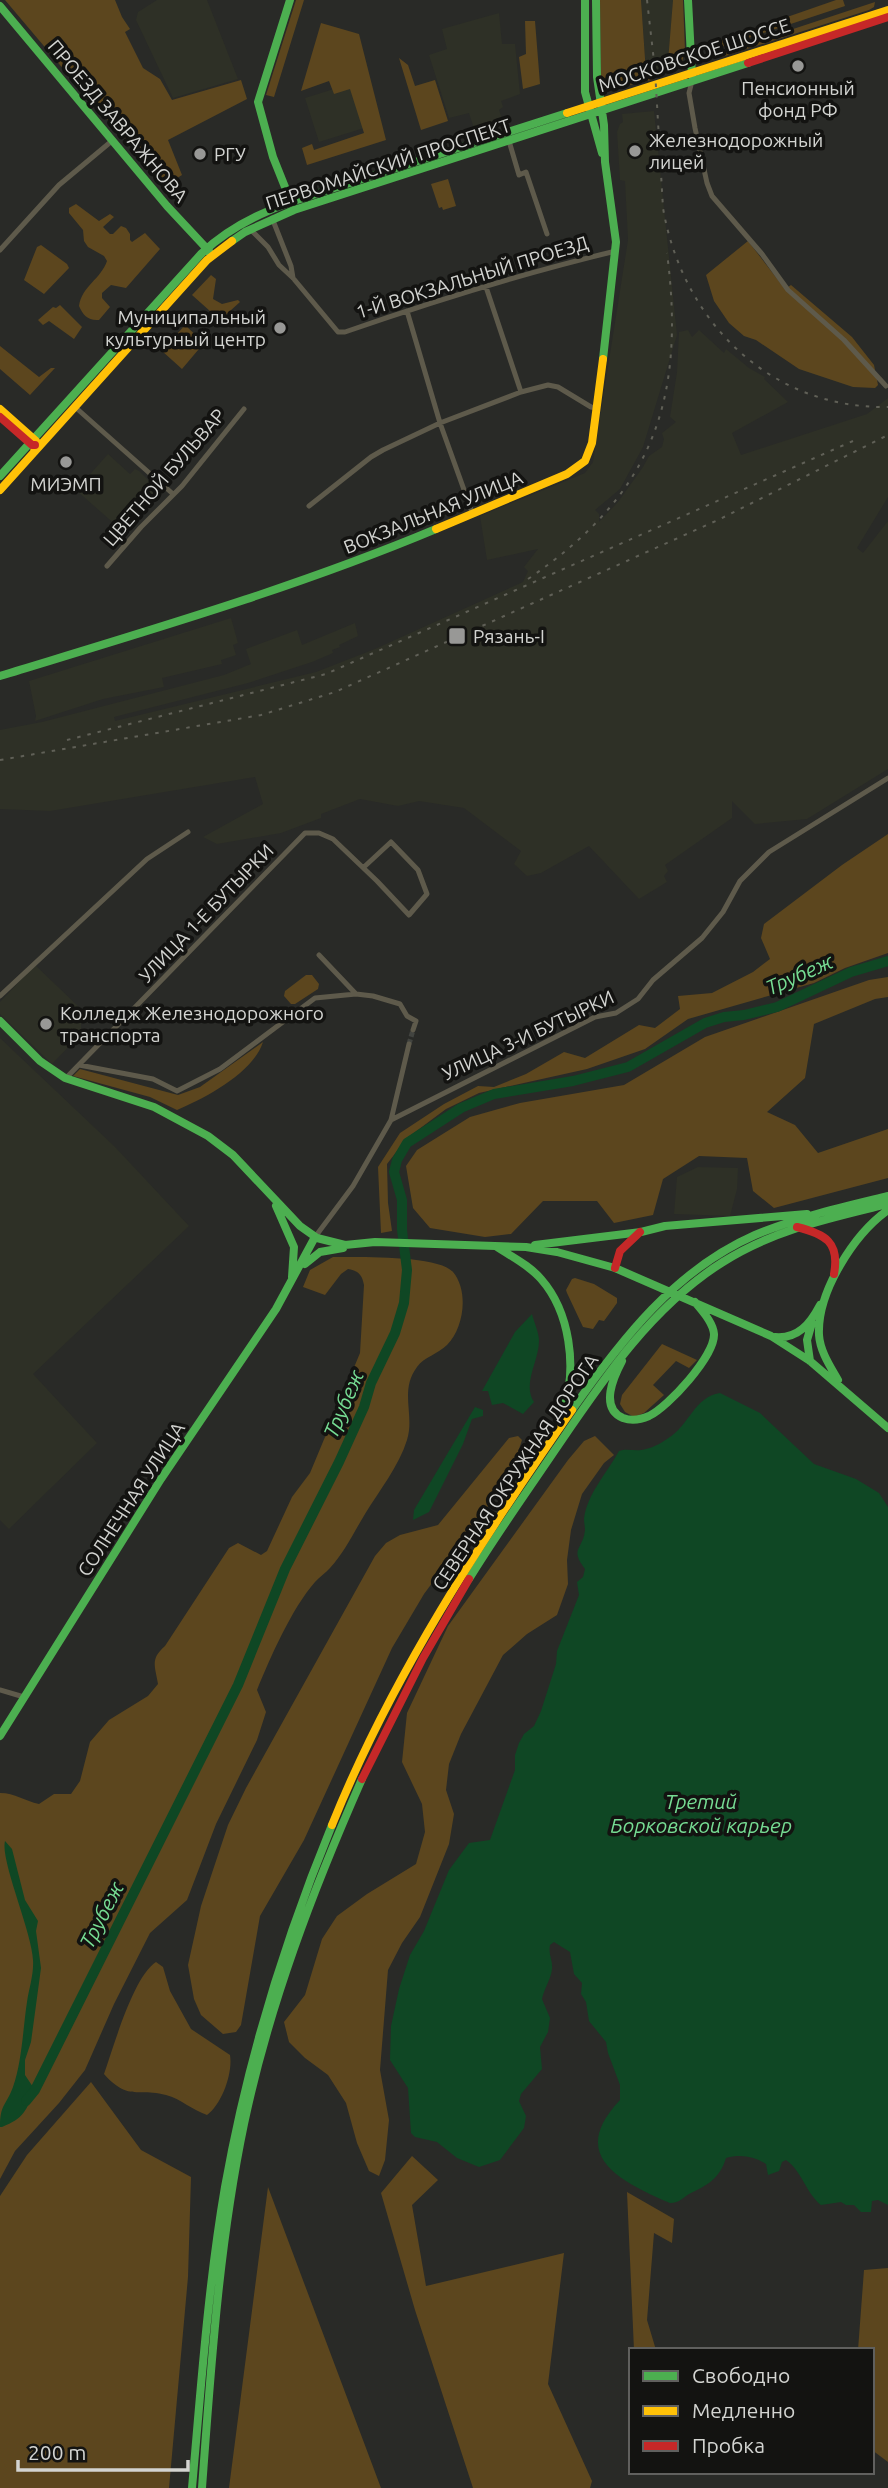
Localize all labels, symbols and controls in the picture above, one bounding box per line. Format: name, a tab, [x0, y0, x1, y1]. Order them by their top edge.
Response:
street label: МОСКОВСКОЕ ШОССЕ	[595, 14, 793, 96]
street label: ПРОЕЗД ЗАВРАЖНОВА	[44, 35, 193, 207]
marker: Пенсионный фонд РФ	[790, 58, 806, 74]
place label: Пенсионный фонд РФ	[741, 77, 855, 121]
street label: ПЕРВОМАЙСКИЙ ПРОСПЕКТ	[263, 114, 514, 214]
place label: Железнодорожный лицей	[649, 129, 823, 173]
place label: РГУ	[214, 143, 246, 165]
marker: Железнодорожный лицей	[627, 143, 643, 159]
marker: РГУ	[192, 146, 208, 162]
street label: 1-Й ВОКЗАЛЬНЫЙ ПРОЕЗД	[353, 231, 591, 323]
place label: Муниципальный культурный центр	[105, 306, 266, 350]
marker: Муниципальный культурный центр	[272, 320, 288, 336]
street label: ЦВЕТНОЙ БУЛЬВАР	[99, 404, 229, 550]
marker: МИЭМП	[58, 454, 74, 470]
street label: ВОКЗАЛЬНАЯ УЛИЦА	[340, 466, 526, 558]
place label: МИЭМП	[30, 473, 102, 495]
place label: Рязань-I	[473, 625, 545, 647]
marker: Рязань-I	[447, 626, 467, 646]
street label: УЛИЦА 1-Е БУТЫРКИ	[134, 839, 278, 987]
water label: Трубеж	[762, 948, 837, 999]
street label: УЛИЦА 3-И БУТЫРКИ	[439, 986, 617, 1084]
place label: Колледж Железнодорожного транспорта	[60, 1002, 324, 1046]
marker: Колледж Железнодорожного транспорта	[38, 1016, 54, 1032]
street label: СЕВЕРНАЯ ОКРУЖНАЯ ДОРОГА	[428, 1349, 603, 1594]
water label: Трубеж	[318, 1366, 368, 1441]
street label: СОЛНЕЧНАЯ УЛИЦА	[73, 1417, 189, 1580]
water label: Третий Борковской карьер	[610, 1789, 792, 1837]
water label: Трубеж	[74, 1877, 128, 1952]
legend	[629, 2348, 874, 2474]
text: Свободно	[692, 2363, 790, 2387]
text: Медленно	[692, 2398, 795, 2422]
scale bar	[18, 2428, 187, 2472]
text: Пробка	[692, 2433, 765, 2457]
text: 200 m	[28, 2440, 86, 2464]

